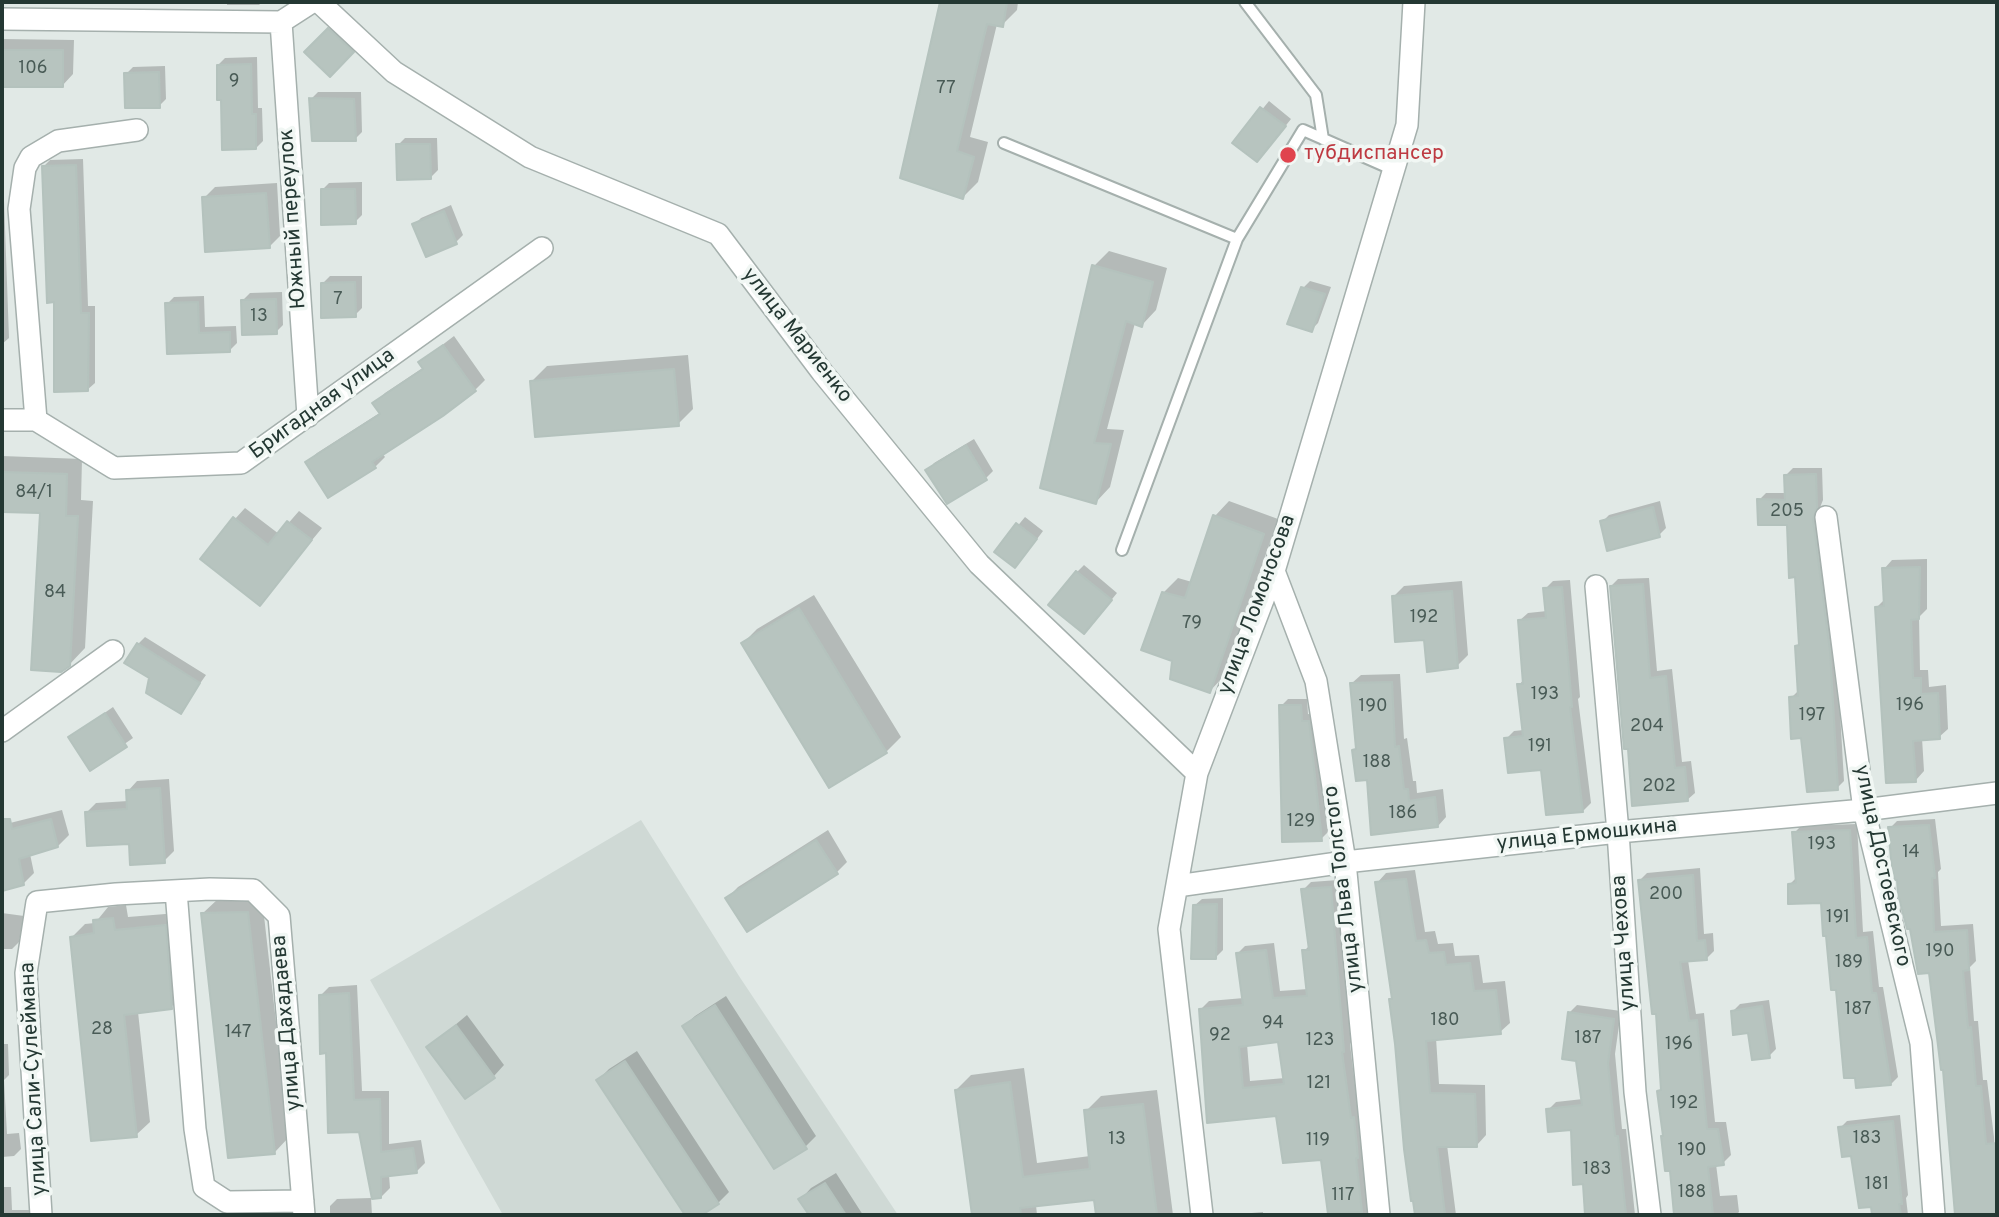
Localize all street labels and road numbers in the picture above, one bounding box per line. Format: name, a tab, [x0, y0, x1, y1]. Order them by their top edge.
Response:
street label: Южный переулок	[275, 128, 313, 310]
street label: улица Мариенко	[735, 263, 857, 409]
street label: Бригадная улица	[246, 344, 400, 466]
street label: улица Ломоносова	[1214, 512, 1302, 698]
street label: улица Достоевского	[1847, 763, 1915, 969]
street label: улица Льва Толстого	[1320, 784, 1370, 994]
street label: улица Ермошкина	[1496, 814, 1678, 858]
street label: улица Чехова	[1608, 874, 1642, 1012]
street label: улица Дахадаева	[268, 934, 308, 1112]
street label: улица Сали-Сулеймана	[16, 962, 54, 1196]

